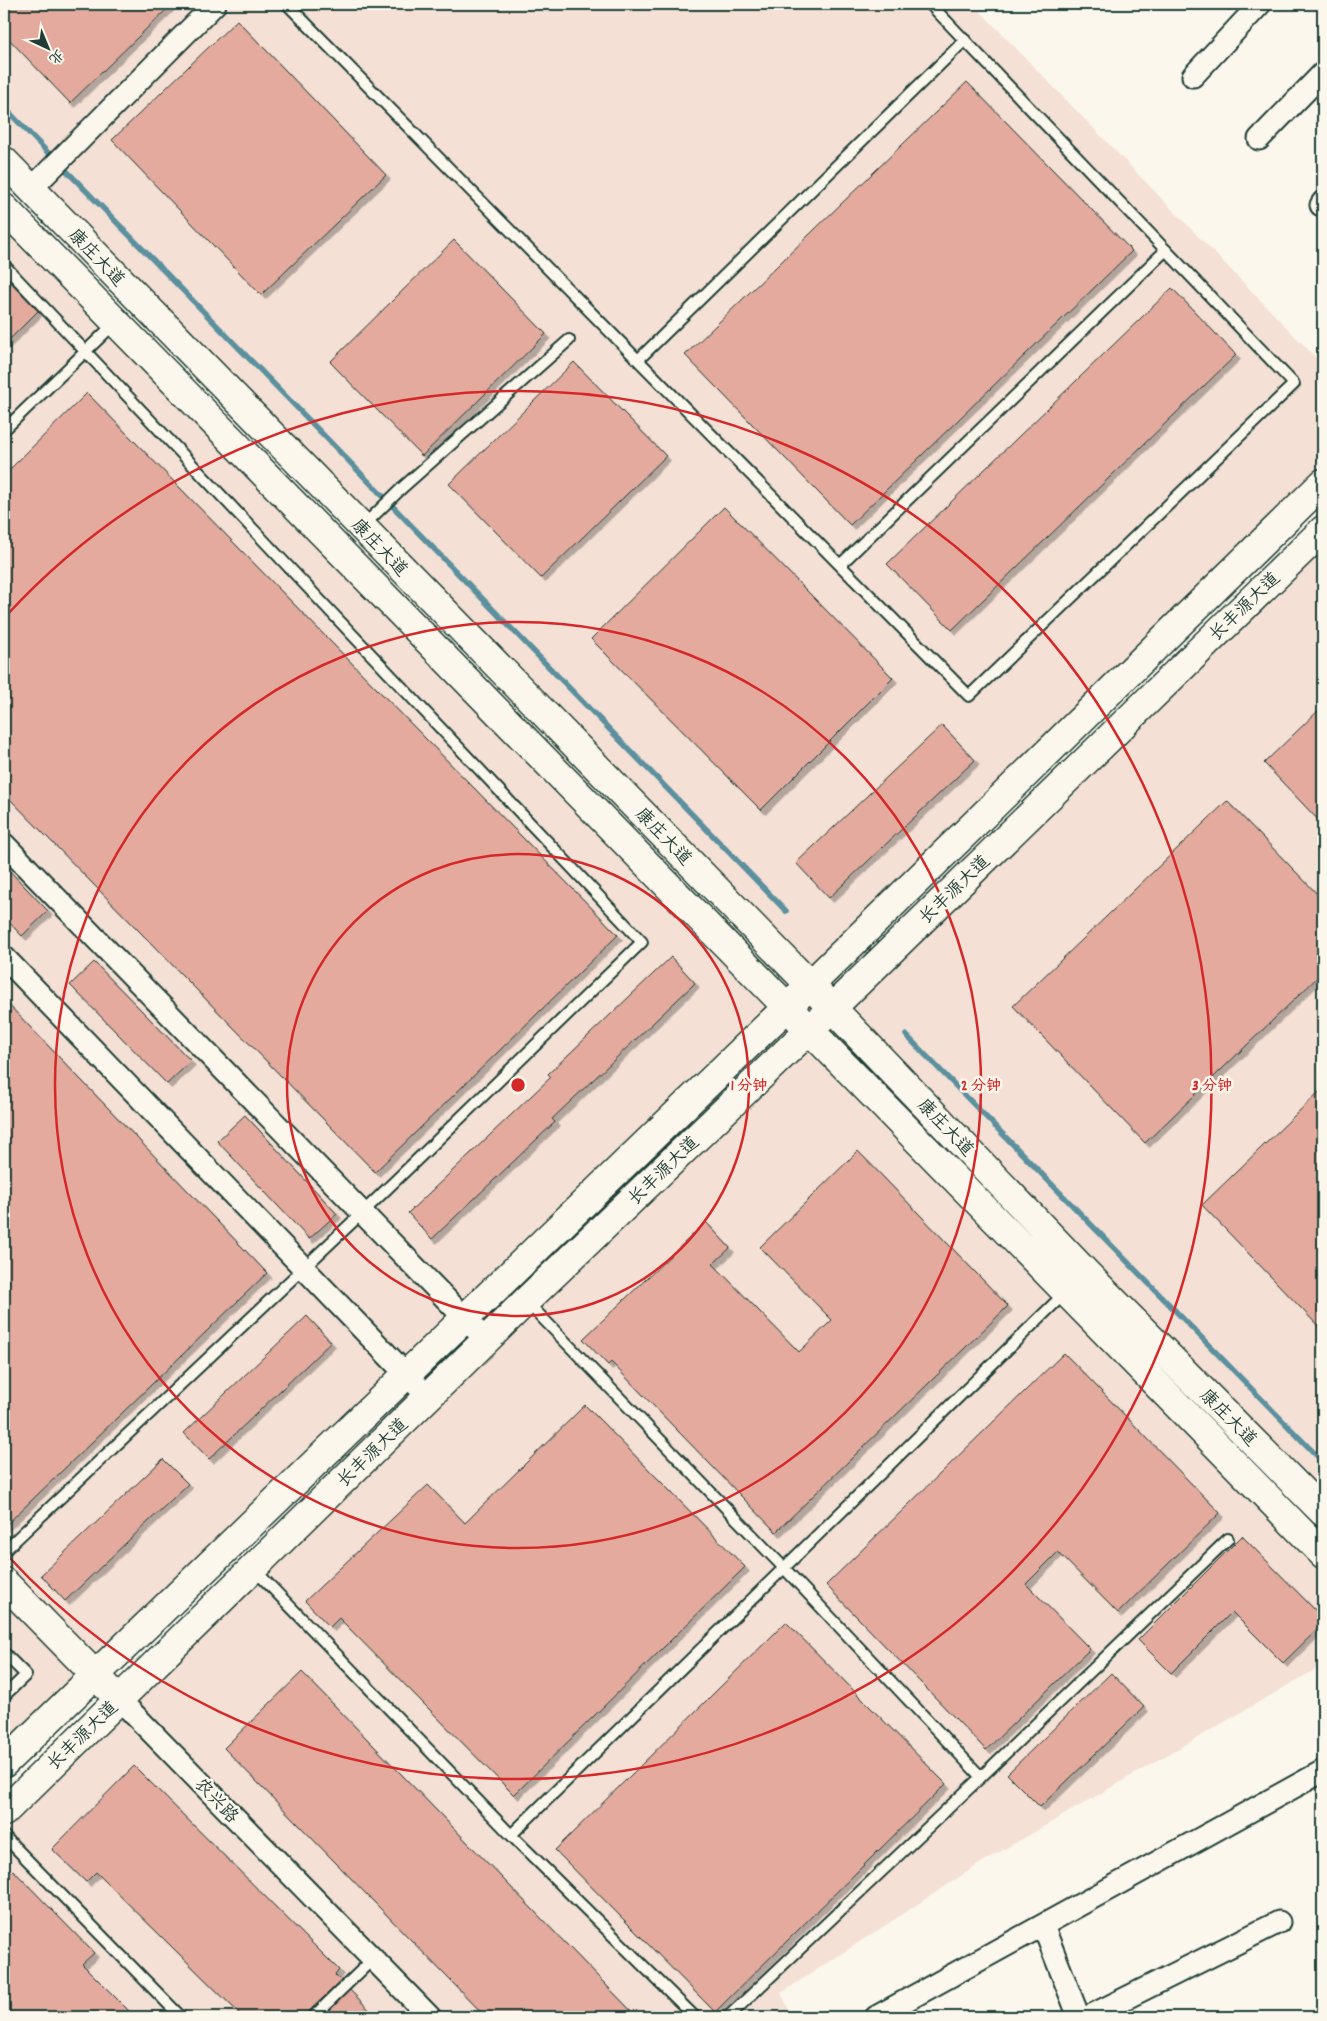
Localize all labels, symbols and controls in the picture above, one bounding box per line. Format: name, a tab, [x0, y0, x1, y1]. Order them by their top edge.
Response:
north arrow	[22, 22, 72, 72]
text: 北	[44, 44, 68, 68]
street label: 康庄大道	[61, 224, 129, 293]
street label: 康庄大道	[344, 514, 412, 583]
street label: 长丰源大道	[1205, 568, 1287, 648]
street label: 康庄大道	[628, 803, 696, 872]
street label: 长丰源大道	[915, 851, 997, 931]
centre of rings	[509, 1076, 527, 1094]
text: 1 分钟	[731, 1076, 767, 1098]
text: 2 分钟	[961, 1076, 1001, 1098]
text: 3 分钟	[1192, 1076, 1232, 1098]
street label: 康庄大道	[910, 1094, 978, 1163]
street label: 长丰源大道	[624, 1132, 706, 1212]
street label: 康庄大道	[1193, 1384, 1262, 1453]
street label: 长丰源大道	[333, 1414, 415, 1494]
street label: 长丰源大道	[43, 1697, 125, 1777]
street label: 农兴路	[187, 1774, 243, 1830]

